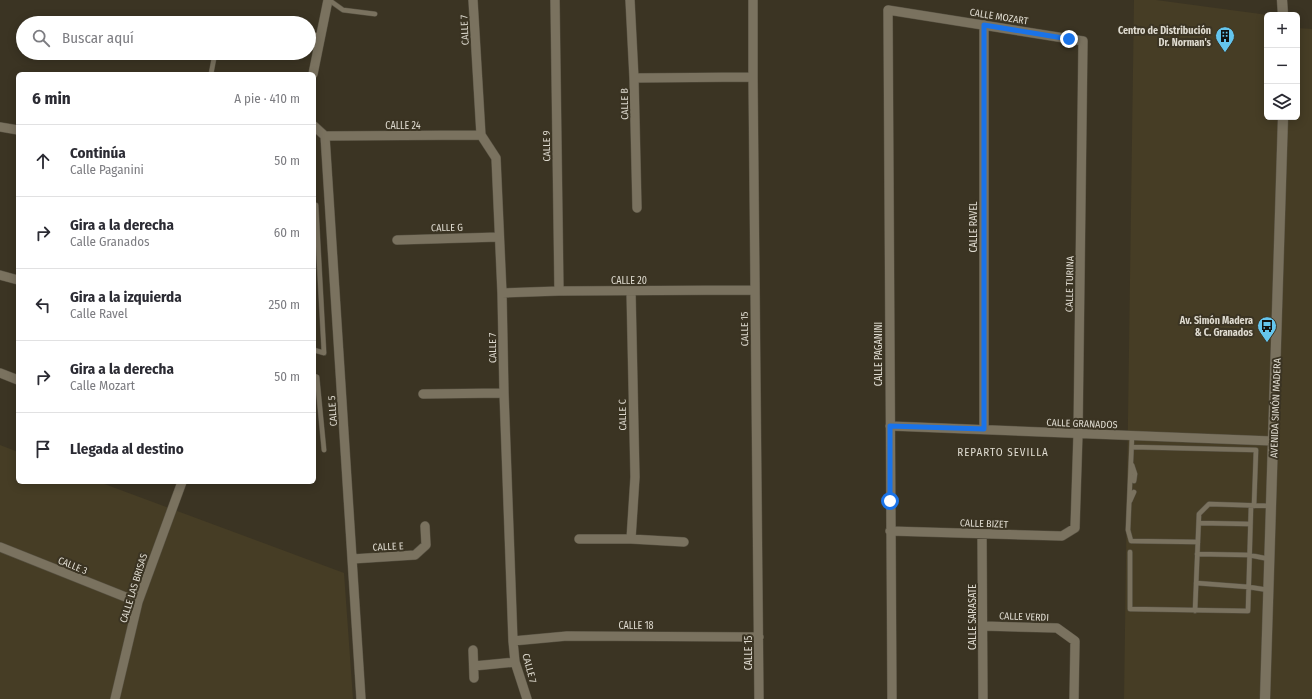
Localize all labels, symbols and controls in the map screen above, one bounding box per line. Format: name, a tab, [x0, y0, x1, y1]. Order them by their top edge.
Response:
street label: CALLE MOZART	[969, 6, 1029, 28]
map controls	[1264, 12, 1300, 120]
button: +	[1264, 12, 1300, 48]
street label: CALLE 7	[458, 15, 472, 45]
search box	[16, 16, 316, 60]
place label: Centro de Distribución Dr. Norman's	[1118, 24, 1212, 49]
building icon: Centro de Distribución Dr. Norman's	[1214, 25, 1236, 53]
icon: search	[30, 27, 52, 49]
text: Buscar aquí	[62, 29, 134, 47]
route end	[1060, 30, 1078, 48]
button: −	[1264, 48, 1300, 84]
button: layers	[1264, 84, 1300, 120]
street label: CALLE B	[619, 87, 631, 120]
text: 6 min	[32, 88, 71, 109]
text: A pie · 410 m	[234, 91, 300, 106]
street label: CALLE 24	[385, 120, 421, 132]
street label: CALLE 9	[541, 130, 553, 162]
text: Continúa	[70, 144, 126, 162]
icon: ahead	[32, 150, 54, 172]
text: 50 m	[274, 153, 300, 168]
text: Calle Paganini	[70, 162, 144, 177]
street label: CALLE RAVEL	[968, 201, 980, 253]
text: Gira a la derecha	[70, 216, 174, 234]
icon: right	[32, 222, 54, 244]
street label: CALLE G	[431, 222, 463, 234]
text: 60 m	[274, 225, 300, 240]
text: Calle Granados	[70, 234, 150, 249]
street label: CALLE TURINA	[1064, 255, 1077, 312]
street label: CALLE 20	[611, 275, 647, 287]
text: Gira a la izquierda	[70, 288, 182, 306]
icon: left	[32, 294, 54, 316]
text: 250 m	[268, 297, 300, 312]
text: Calle Ravel	[70, 306, 128, 321]
street label: CALLE 15	[739, 311, 751, 346]
place label: Av. Simón Madera & C. Granados	[1179, 314, 1254, 339]
bus stop icon: Av. Simón Madera & C. Granados	[1256, 315, 1278, 343]
street label: CALLE PAGANINI	[873, 322, 885, 386]
street label: CALLE 7	[487, 333, 499, 363]
street label: AVENIDA SIMÓN MADERA	[1266, 357, 1284, 458]
text: Gira a la derecha	[70, 360, 174, 378]
icon: right	[32, 366, 54, 388]
text: 50 m	[274, 369, 300, 384]
text: Calle Mozart	[70, 378, 135, 393]
street label: CALLE 5	[326, 395, 340, 427]
street label: CALLE C	[617, 399, 629, 431]
street label: CALLE GRANADOS	[1046, 417, 1118, 431]
icon: arrive	[32, 438, 54, 460]
text: Llegada al destino	[70, 440, 184, 458]
district label: REPARTO SEVILLA	[957, 446, 1049, 459]
route start	[881, 492, 899, 510]
street label: CALLE BIZET	[960, 517, 1009, 531]
street label: CALLE E	[372, 540, 404, 554]
street label: CALLE LAS BRISAS	[118, 552, 150, 624]
street label: CALLE 3	[56, 555, 90, 577]
street label: CALLE SARASATE	[967, 584, 979, 650]
street label: CALLE VERDI	[999, 610, 1049, 624]
street label: CALLE 18	[618, 620, 654, 632]
street label: CALLE 15	[743, 635, 755, 670]
street label: CALLE 7	[519, 652, 539, 684]

